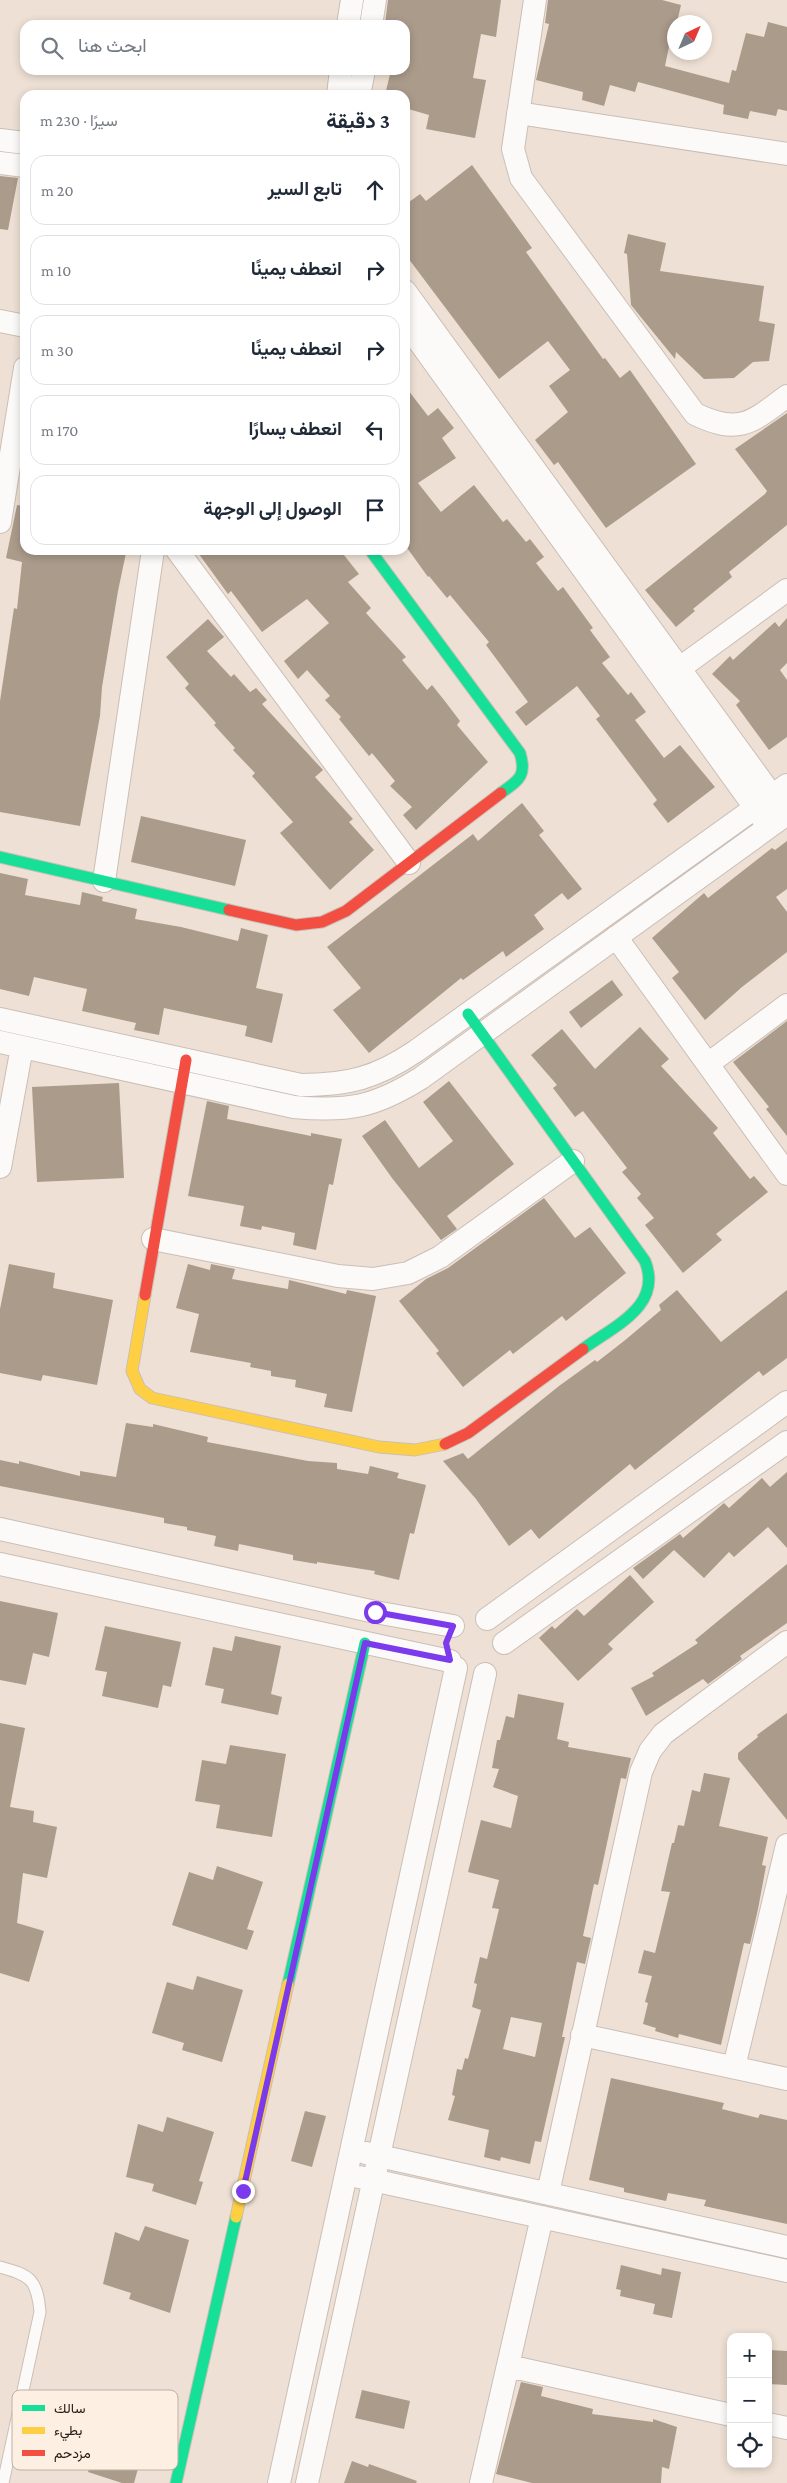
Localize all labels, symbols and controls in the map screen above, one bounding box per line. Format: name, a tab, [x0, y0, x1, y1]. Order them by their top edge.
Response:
north arrow	[667, 15, 712, 60]
search box	[20, 20, 410, 75]
icon: search	[38, 34, 66, 62]
text: ابحث هنا	[78, 35, 147, 56]
text: 3 دقيقة	[326, 109, 390, 133]
text: سيرًا · 230 m	[40, 112, 118, 129]
icon: ahead	[361, 176, 389, 204]
text: تابع السير	[267, 178, 342, 199]
text: 20 m	[41, 182, 74, 199]
icon: right	[361, 256, 389, 284]
text: انعطف يمينًا	[251, 258, 342, 279]
text: 10 m	[41, 262, 71, 279]
icon: right	[361, 336, 389, 364]
text: انعطف يمينًا	[251, 338, 342, 359]
text: 30 m	[41, 342, 74, 359]
icon: left	[361, 416, 389, 444]
text: انعطف يسارًا	[248, 418, 342, 439]
text: 170 m	[41, 422, 78, 439]
icon: arrive	[361, 496, 389, 524]
text: الوصول إلى الوجهة	[203, 498, 342, 519]
route start	[364, 1601, 387, 1624]
route end	[232, 2180, 255, 2203]
map controls	[727, 2333, 772, 2468]
button: +	[727, 2333, 772, 2378]
button: −	[727, 2378, 772, 2423]
legend	[12, 2390, 178, 2470]
text: سالك	[54, 2400, 85, 2416]
text: بطيء	[54, 2422, 82, 2442]
button: locate	[727, 2423, 772, 2468]
text: مزدحم	[54, 2445, 91, 2462]

